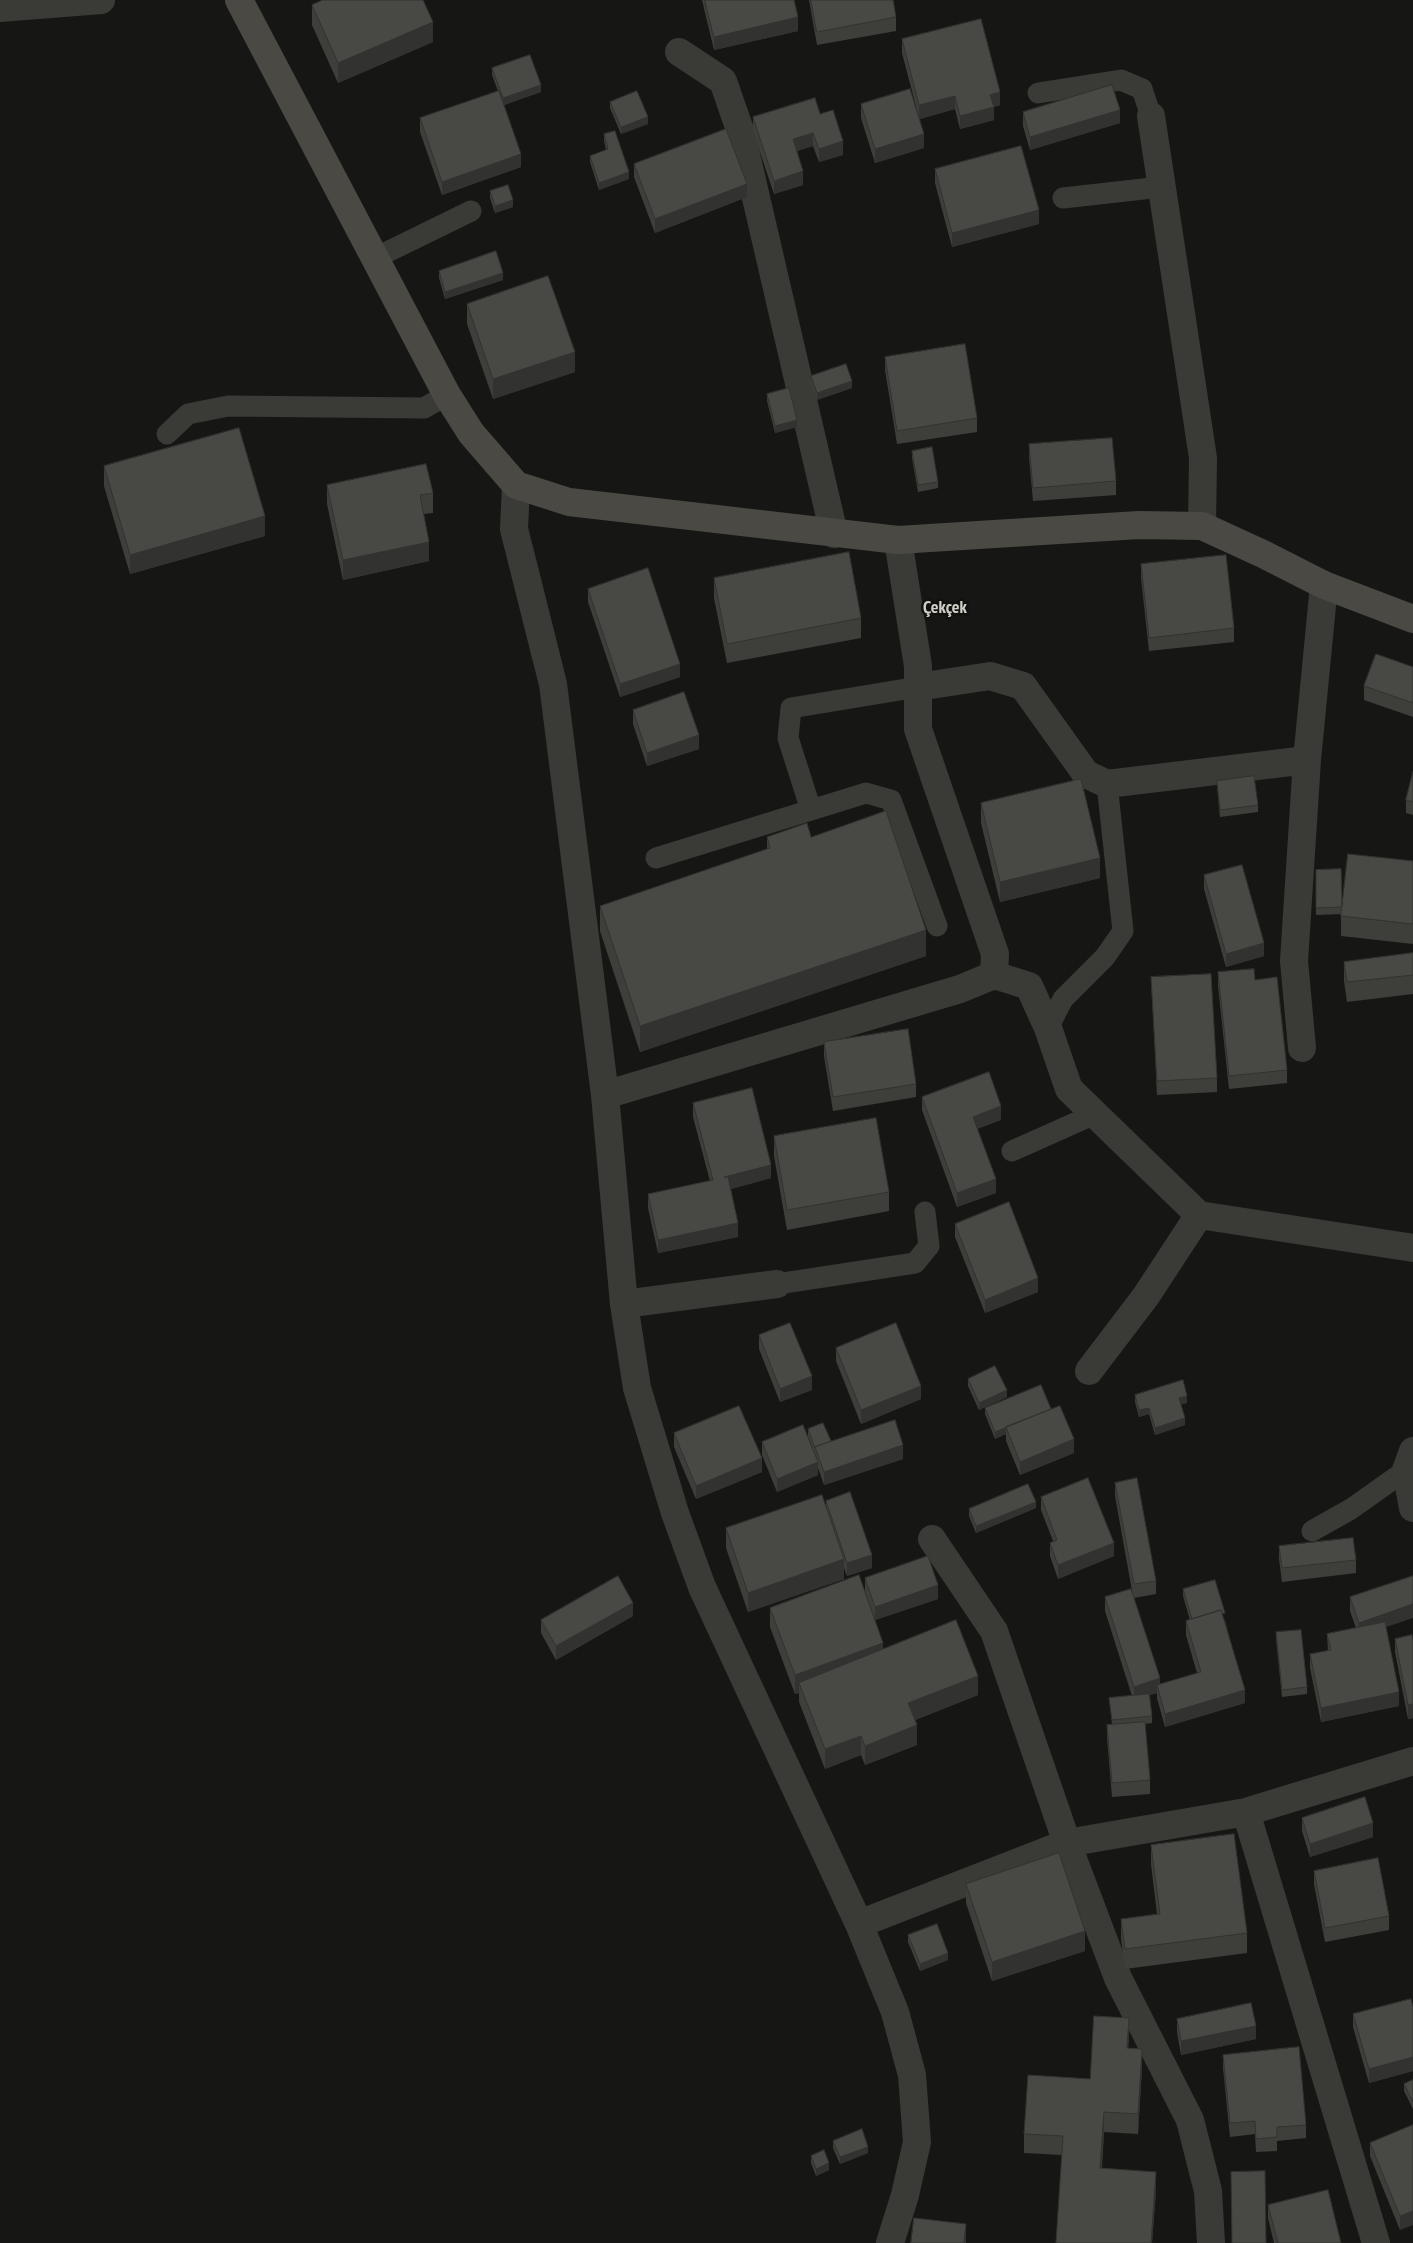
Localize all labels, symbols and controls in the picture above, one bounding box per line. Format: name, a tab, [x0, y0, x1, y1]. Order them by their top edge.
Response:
district label: Çekçek	[923, 597, 967, 619]

